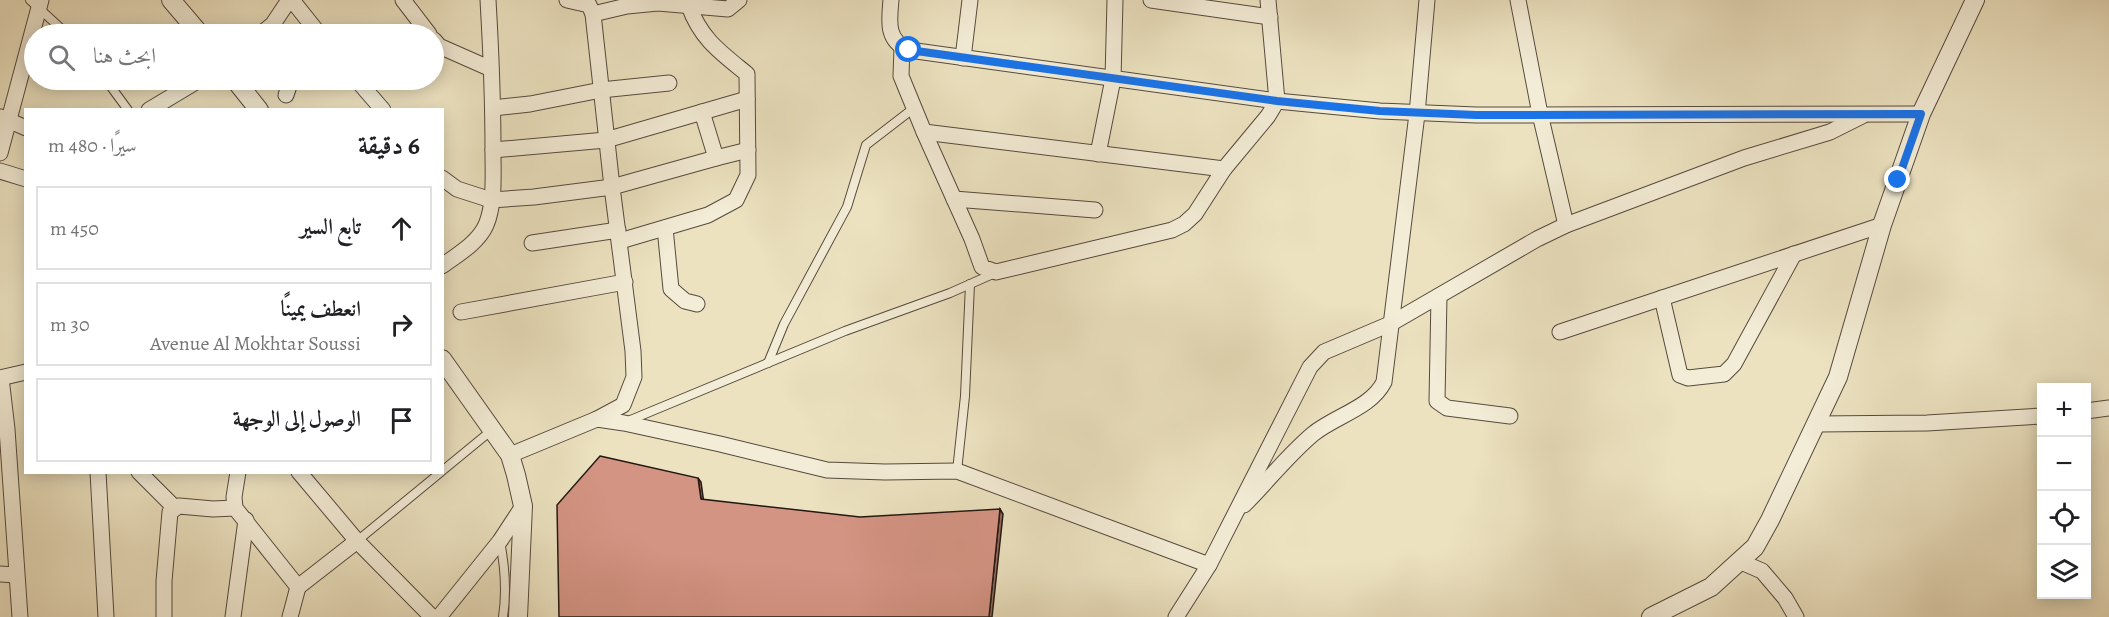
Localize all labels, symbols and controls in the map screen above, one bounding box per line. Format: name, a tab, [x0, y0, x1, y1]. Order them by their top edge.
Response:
search box	[24, 24, 444, 90]
route start	[895, 36, 921, 62]
icon: search	[45, 41, 78, 74]
text: ابحث هنا	[93, 41, 156, 71]
text: 6 دقيقة	[358, 128, 420, 163]
text: سيرًا · 480 m	[48, 132, 137, 159]
route end	[1884, 166, 1910, 192]
text: تابع السير	[300, 212, 361, 242]
icon: ahead	[385, 212, 418, 245]
text: 450 m	[50, 215, 99, 242]
text: انعطف يمينًا	[281, 294, 361, 324]
icon: right	[385, 308, 418, 341]
text: 30 m	[50, 311, 90, 338]
text: Avenue Al Mokhtar Soussi	[150, 330, 361, 357]
map controls	[2037, 383, 2091, 599]
button: +	[2037, 383, 2091, 437]
text: الوصول إلى الوجهة	[233, 404, 361, 434]
icon: arrive	[385, 404, 418, 437]
button: −	[2037, 437, 2091, 491]
button: locate	[2037, 491, 2091, 545]
button: layers	[2037, 545, 2091, 599]

